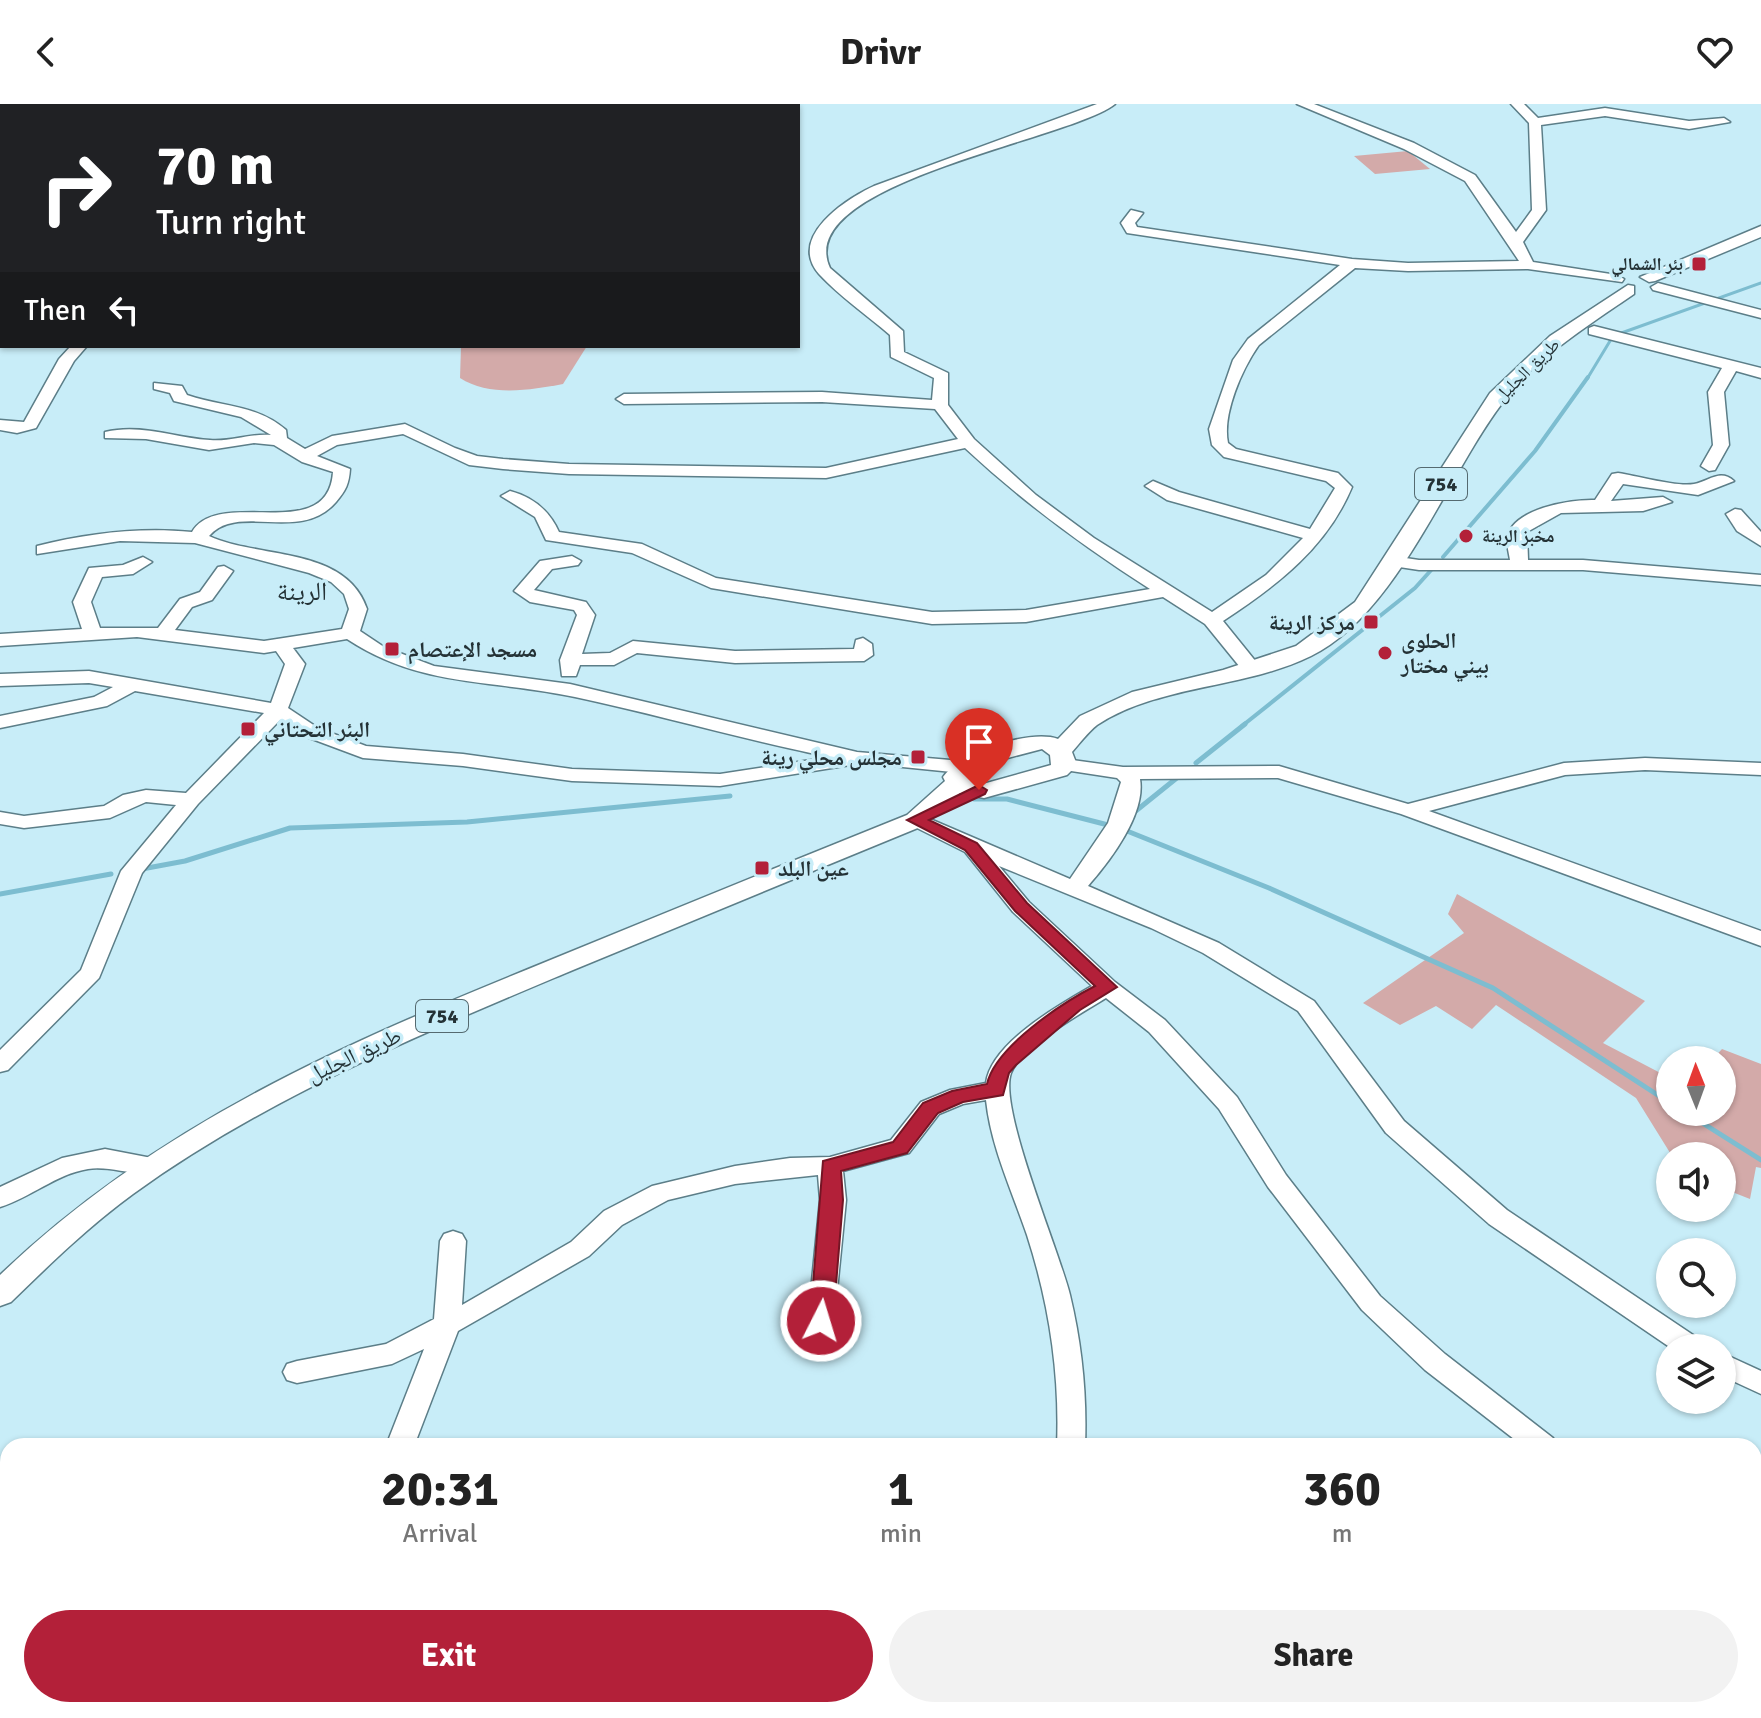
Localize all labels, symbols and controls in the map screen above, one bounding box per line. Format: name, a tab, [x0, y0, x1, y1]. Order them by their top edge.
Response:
icon: back	[24, 30, 68, 74]
text: Drivr	[840, 30, 921, 75]
icon: heart	[1693, 30, 1737, 74]
text: 70 m	[156, 131, 274, 200]
icon: right	[24, 136, 128, 240]
text: Turn right	[156, 200, 306, 245]
place label: بئر الشمالي	[1611, 253, 1683, 278]
marker: بئر الشمالي	[1690, 255, 1708, 273]
icon: left	[102, 288, 146, 332]
text: Then	[24, 292, 86, 329]
street label: طريق الجليل	[1490, 333, 1564, 407]
road number: 754	[1415, 468, 1467, 500]
place label: مخبز الرينة	[1482, 525, 1555, 547]
marker: مخبز الرينة	[1457, 527, 1475, 545]
district label: الرينة	[277, 576, 327, 608]
place label: مركز الرينة	[1269, 609, 1355, 636]
marker: مركز الرينة	[1362, 613, 1380, 631]
place label: الحلوى بيني مختار	[1400, 627, 1489, 682]
place label: مسجد الإعتصام	[408, 636, 537, 665]
marker: مسجد الإعتصام	[383, 640, 401, 658]
marker: الحلوى بيني مختار	[1376, 644, 1394, 662]
pin	[945, 708, 1013, 790]
place label: البئر التحتاني	[264, 716, 370, 746]
marker: البئر التحتاني	[239, 720, 257, 738]
icon: arrive	[957, 720, 1001, 764]
place label: مجلس محلي رينة	[761, 744, 902, 774]
marker: مجلس محلي رينة	[909, 748, 927, 766]
place label: عين البلد	[778, 855, 849, 882]
marker: عين البلد	[753, 859, 771, 877]
road number: 754	[416, 1000, 468, 1032]
street label: طريق الجليل	[303, 1021, 405, 1089]
north arrow	[1656, 1046, 1736, 1126]
map controls	[1656, 1046, 1736, 1414]
button: sound	[1656, 1142, 1736, 1222]
button: search	[1656, 1238, 1736, 1318]
position arrow	[779, 1279, 863, 1363]
button: layers	[1656, 1334, 1736, 1414]
text: 20:31	[381, 1460, 499, 1519]
text: 1	[888, 1460, 914, 1519]
text: 360	[1303, 1460, 1381, 1519]
text: Arrival	[403, 1518, 477, 1550]
text: min	[880, 1518, 922, 1550]
text: m	[1332, 1518, 1352, 1550]
button: Exit	[24, 1610, 873, 1702]
button: Share	[889, 1610, 1738, 1702]

